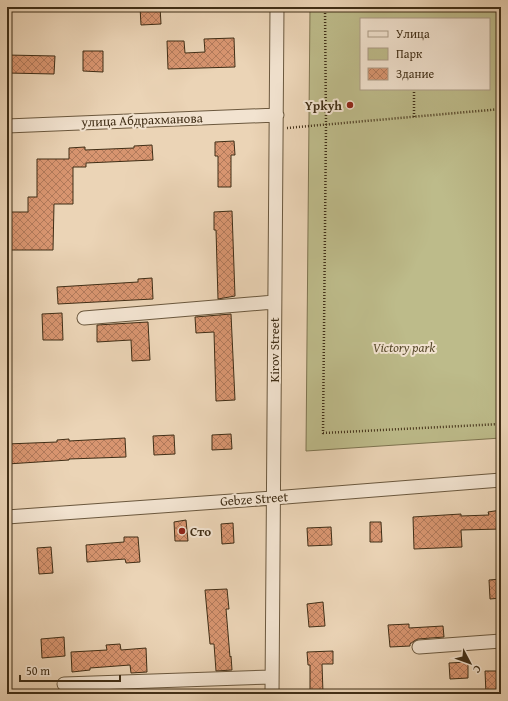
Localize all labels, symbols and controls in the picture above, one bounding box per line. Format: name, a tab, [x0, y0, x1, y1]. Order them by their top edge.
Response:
legend	[360, 18, 490, 90]
text: Улица	[396, 25, 430, 42]
text: Парк	[396, 45, 423, 62]
text: Здание	[396, 65, 435, 82]
place label: Ypkyh	[305, 96, 342, 115]
marker: Ypkyh	[345, 100, 355, 110]
street label: улица Абдрахманова	[80, 108, 204, 132]
street label: Kirov Street	[265, 317, 284, 383]
park label: Victory park	[373, 338, 435, 357]
street label: Gebze Street	[219, 487, 289, 511]
place label: Сто	[190, 522, 211, 541]
marker: Сто	[177, 526, 187, 536]
north arrow	[450, 643, 490, 683]
scale bar	[20, 657, 120, 683]
text: 50 m	[26, 662, 50, 679]
text: С	[469, 662, 486, 677]

